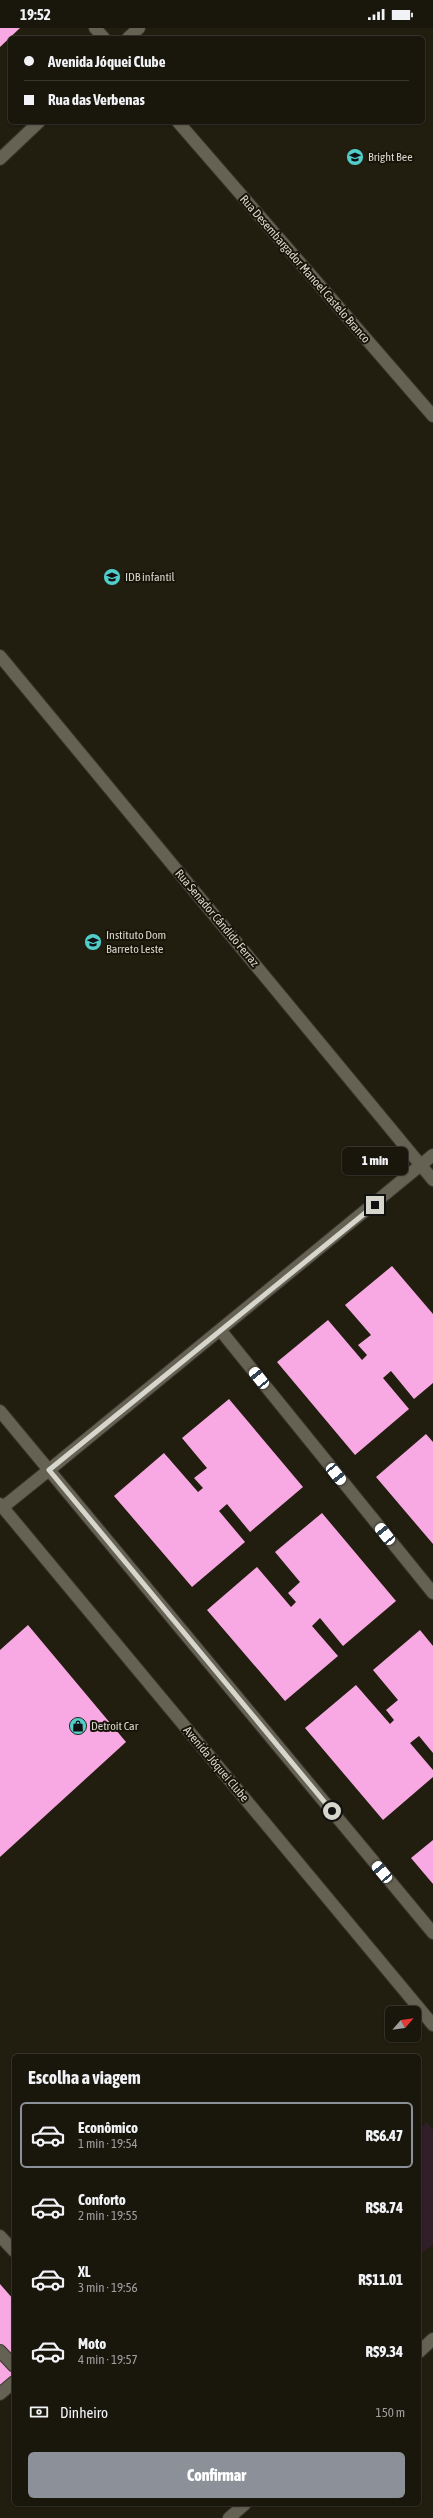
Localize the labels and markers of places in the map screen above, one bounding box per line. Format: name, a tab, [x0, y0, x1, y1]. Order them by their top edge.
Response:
school or university icon: Bright Bee	[345, 147, 365, 167]
place label: Bright Bee	[368, 150, 413, 164]
school or university icon: IDB infantil	[102, 567, 122, 587]
place label: IDB infantil	[125, 570, 176, 584]
place label: Instituto Dom Barreto Leste	[106, 928, 166, 956]
school or university icon: Instituto Dom Barreto Leste	[83, 932, 103, 952]
shop icon: Detroit Car	[68, 1716, 88, 1736]
place label: Detroit Car	[91, 1719, 139, 1733]

